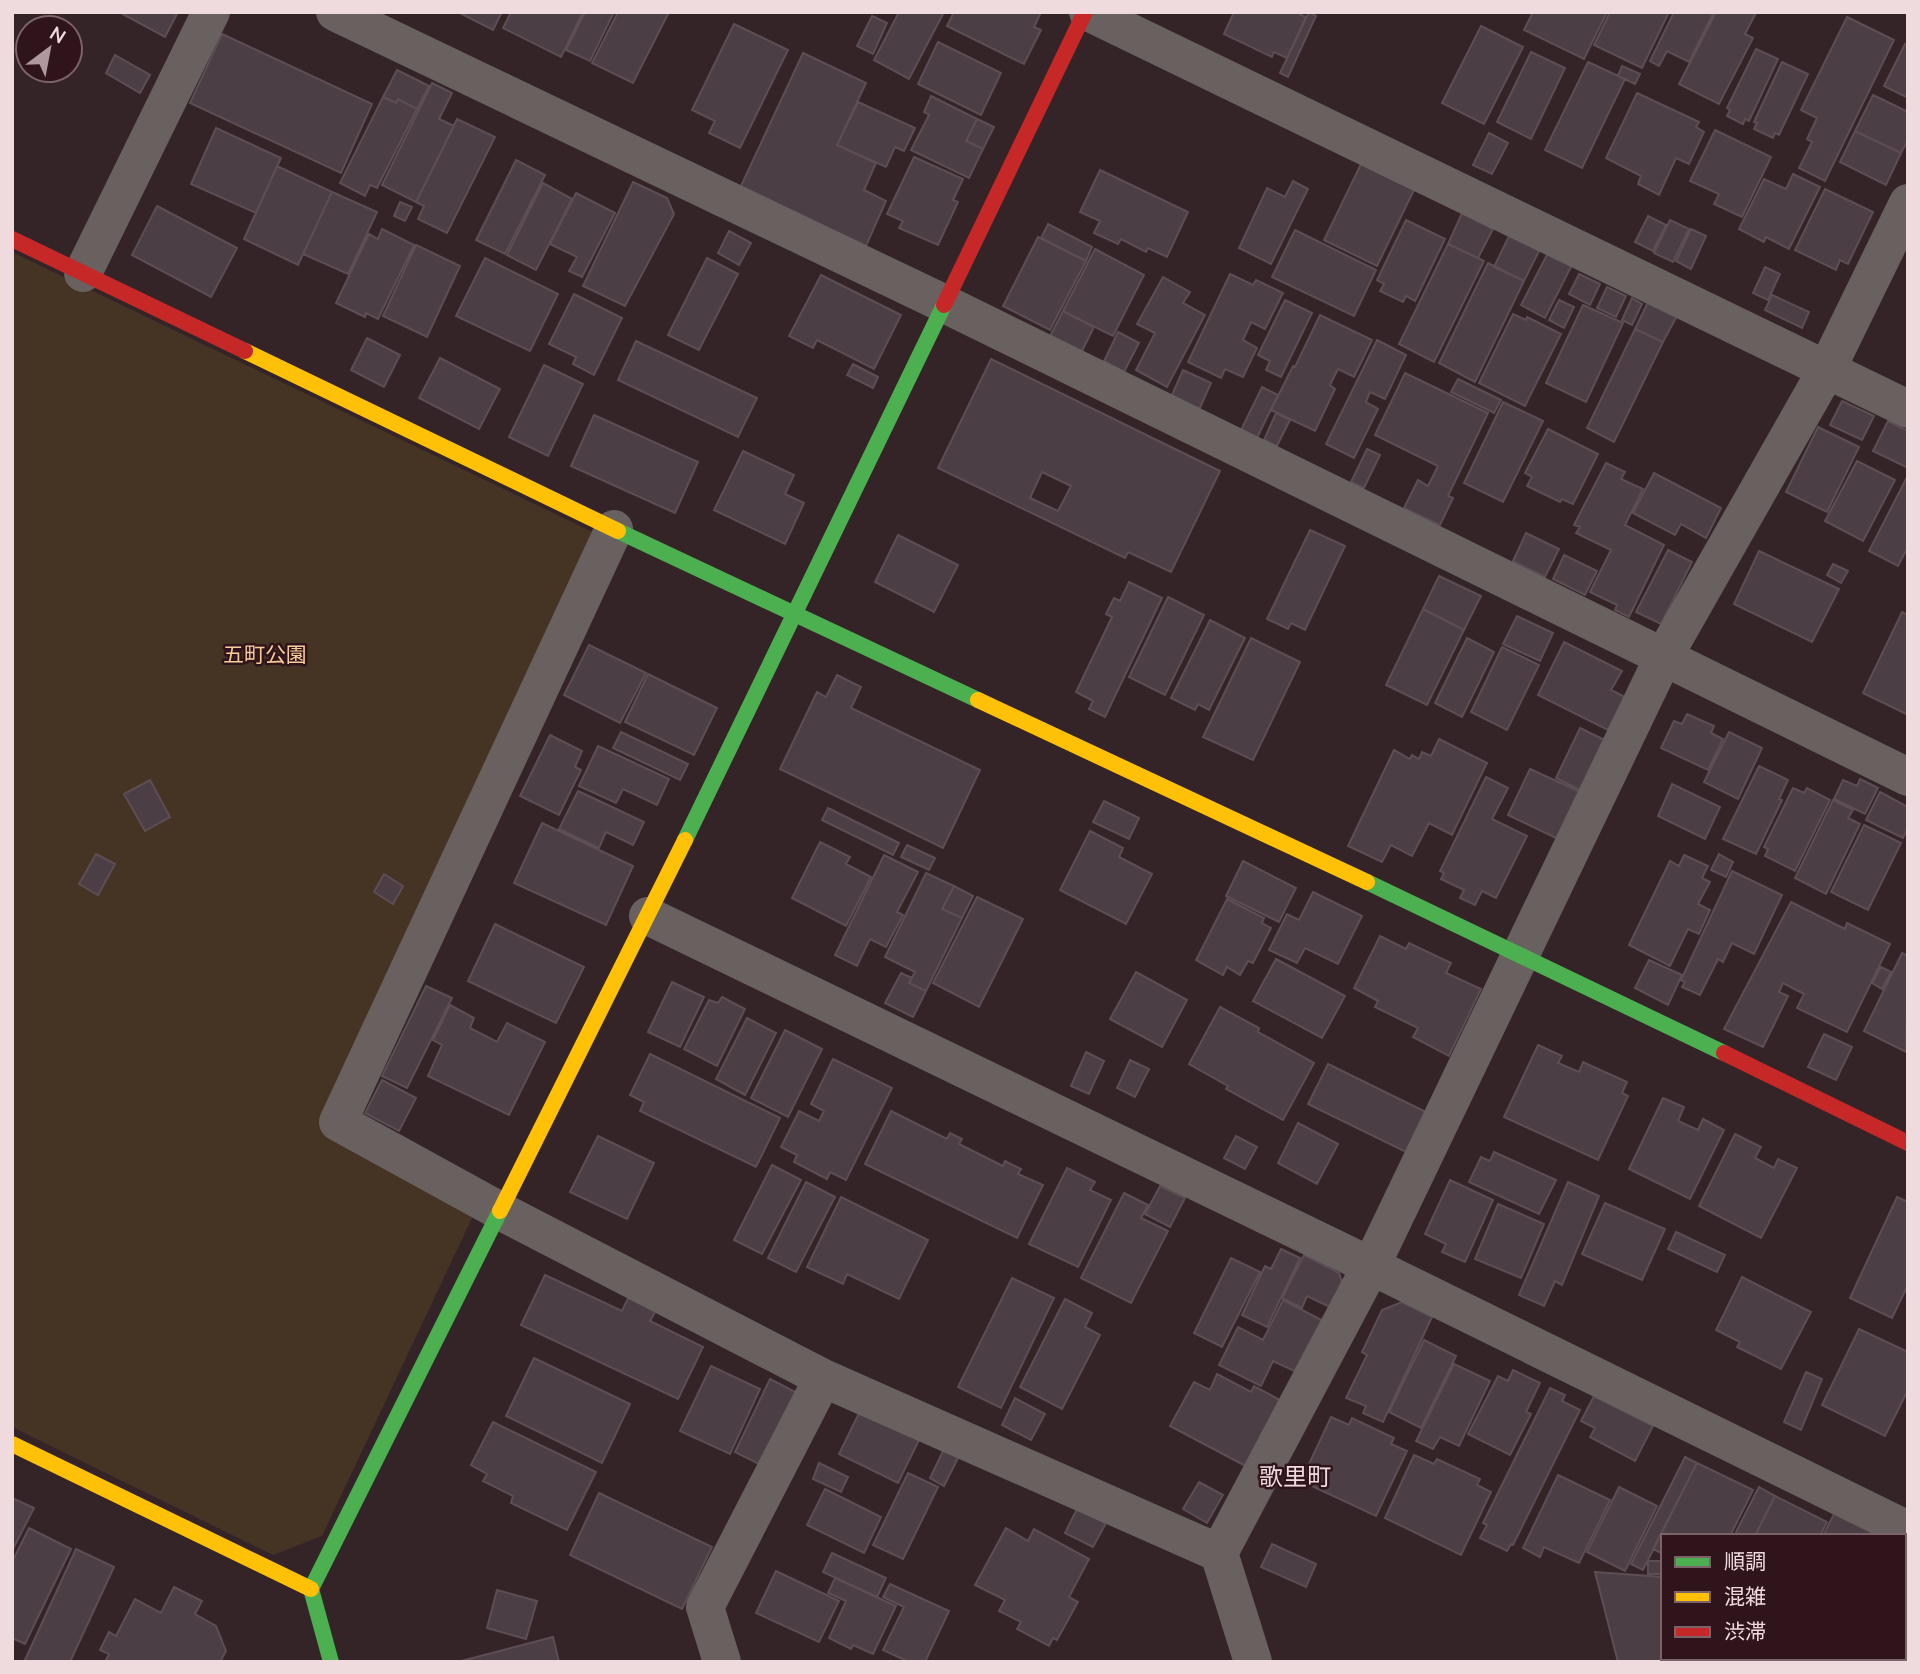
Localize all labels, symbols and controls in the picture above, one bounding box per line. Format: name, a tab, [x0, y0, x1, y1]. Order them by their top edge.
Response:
north arrow	[14, 14, 84, 84]
text: N	[45, 21, 70, 50]
park label: 五町公園	[223, 641, 307, 669]
district label: 歌里町	[1259, 1461, 1331, 1493]
legend	[1661, 1534, 1906, 1660]
text: 順調	[1724, 1548, 1766, 1576]
text: 混雑	[1724, 1583, 1766, 1611]
text: 渋滞	[1724, 1618, 1766, 1646]

